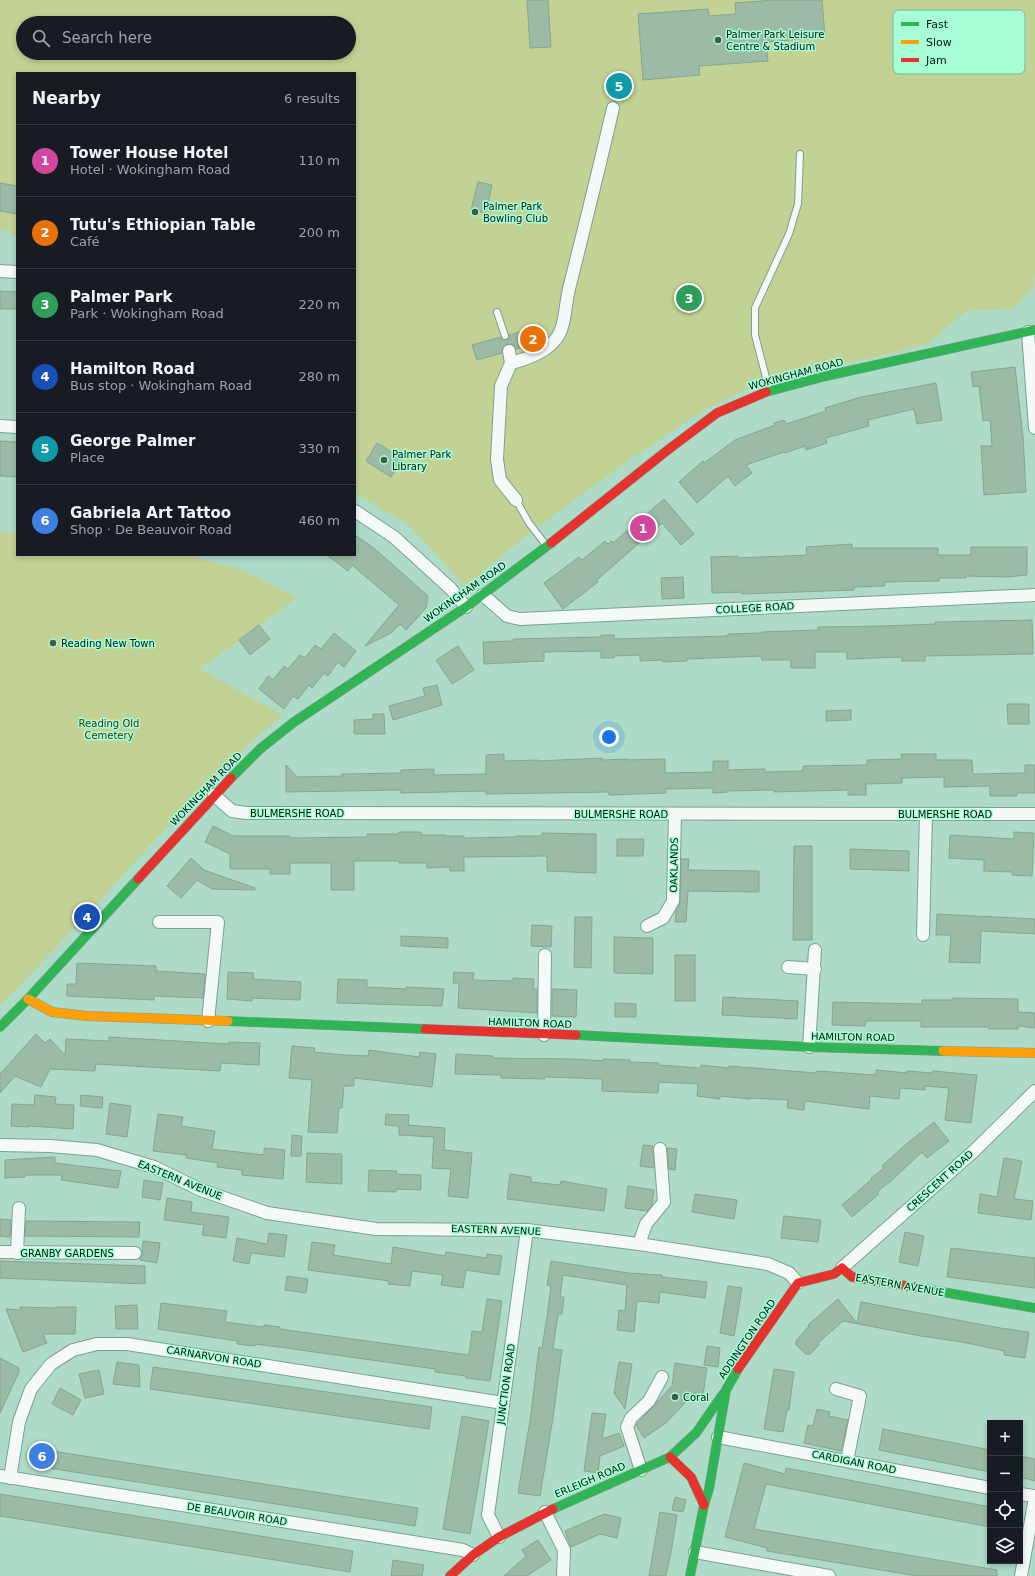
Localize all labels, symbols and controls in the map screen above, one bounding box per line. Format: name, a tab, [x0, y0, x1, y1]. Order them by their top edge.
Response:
legend	[893, 10, 1025, 74]
search box	[16, 16, 356, 60]
text: Fast	[926, 18, 949, 31]
icon: search	[30, 27, 52, 49]
text: Search here	[62, 29, 152, 47]
place label: Palmer Park Leisure Centre & Stadium	[726, 29, 824, 52]
marker: Palmer Park Leisure Centre & Stadium	[713, 35, 723, 45]
text: Slow	[926, 36, 952, 49]
text: Jam	[925, 54, 947, 67]
pin: 5	[606, 71, 632, 101]
text: Nearby	[32, 88, 101, 108]
text: 6 results	[284, 91, 340, 106]
text: Tower House Hotel	[70, 144, 228, 162]
text: 1	[40, 153, 50, 168]
text: 110 m	[298, 153, 340, 168]
text: Hotel · Wokingham Road	[70, 162, 230, 177]
place label: Palmer Park Bowling Club	[483, 201, 548, 224]
marker: Palmer Park Bowling Club	[470, 207, 480, 217]
text: Tutu's Ethiopian Table	[70, 216, 256, 234]
text: 2	[40, 225, 50, 240]
text: 200 m	[298, 225, 340, 240]
text: Café	[70, 234, 100, 249]
pin: 3	[676, 283, 702, 313]
text: Palmer Park	[70, 288, 172, 306]
text: 3	[40, 297, 50, 312]
text: 220 m	[298, 297, 340, 312]
text: Park · Wokingham Road	[70, 306, 224, 321]
pin: 2	[520, 324, 546, 354]
street label: WOKINGHAM ROAD	[747, 356, 845, 392]
text: Hamilton Road	[70, 360, 195, 378]
text: 4	[40, 369, 50, 384]
text: 280 m	[298, 369, 340, 384]
text: Bus stop · Wokingham Road	[70, 378, 252, 393]
text: George Palmer	[70, 432, 195, 450]
text: 5	[40, 441, 50, 456]
text: 330 m	[298, 441, 340, 456]
place label: Palmer Park Library	[392, 449, 451, 472]
text: Place	[70, 450, 105, 465]
marker: Palmer Park Library	[379, 455, 389, 465]
text: Gabriela Art Tattoo	[70, 504, 231, 522]
text: 6	[40, 513, 50, 528]
text: 460 m	[298, 513, 340, 528]
pin: 1	[630, 513, 656, 543]
text: Shop · De Beauvoir Road	[70, 522, 232, 537]
street label: WOKINGHAM ROAD	[422, 559, 508, 625]
street label: COLLEGE ROAD	[715, 600, 795, 616]
marker: Reading New Town	[48, 638, 58, 648]
place label: Reading New Town	[61, 638, 155, 649]
park label: Reading Old Cemetery	[79, 718, 139, 741]
your location	[599, 727, 619, 747]
street label: WOKINGHAM ROAD	[168, 750, 244, 828]
street label: BULMERSHE ROAD	[250, 808, 344, 819]
street label: BULMERSHE ROAD	[574, 809, 668, 820]
street label: BULMERSHE ROAD	[898, 809, 992, 820]
street label: OAKLANDS	[668, 837, 680, 893]
pin: 4	[74, 902, 100, 932]
street label: HAMILTON ROAD	[488, 1016, 572, 1030]
street label: HAMILTON ROAD	[811, 1031, 895, 1043]
street label: CRESCENT ROAD	[904, 1148, 976, 1214]
street label: EASTERN AVENUE	[136, 1158, 224, 1202]
street label: EASTERN AVENUE	[451, 1223, 541, 1237]
street label: GRANBY GARDENS	[20, 1248, 114, 1259]
street label: EASTERN AVENUE	[855, 1272, 945, 1298]
street label: ADDINGTON ROAD	[716, 1297, 778, 1381]
street label: JUNCTION ROAD	[495, 1343, 517, 1426]
street label: CARNARVON ROAD	[166, 1344, 263, 1370]
marker: Coral	[670, 1392, 680, 1402]
place label: Coral	[683, 1392, 709, 1403]
map controls	[987, 1420, 1023, 1564]
button: +	[987, 1420, 1023, 1456]
pin: 6	[29, 1441, 55, 1471]
street label: CARDIGAN ROAD	[811, 1448, 897, 1476]
button: −	[987, 1456, 1023, 1492]
street label: ERLEIGH ROAD	[553, 1460, 627, 1500]
button: locate	[987, 1492, 1023, 1528]
street label: DE BEAUVOIR ROAD	[186, 1501, 288, 1527]
button: layers	[987, 1528, 1023, 1564]

